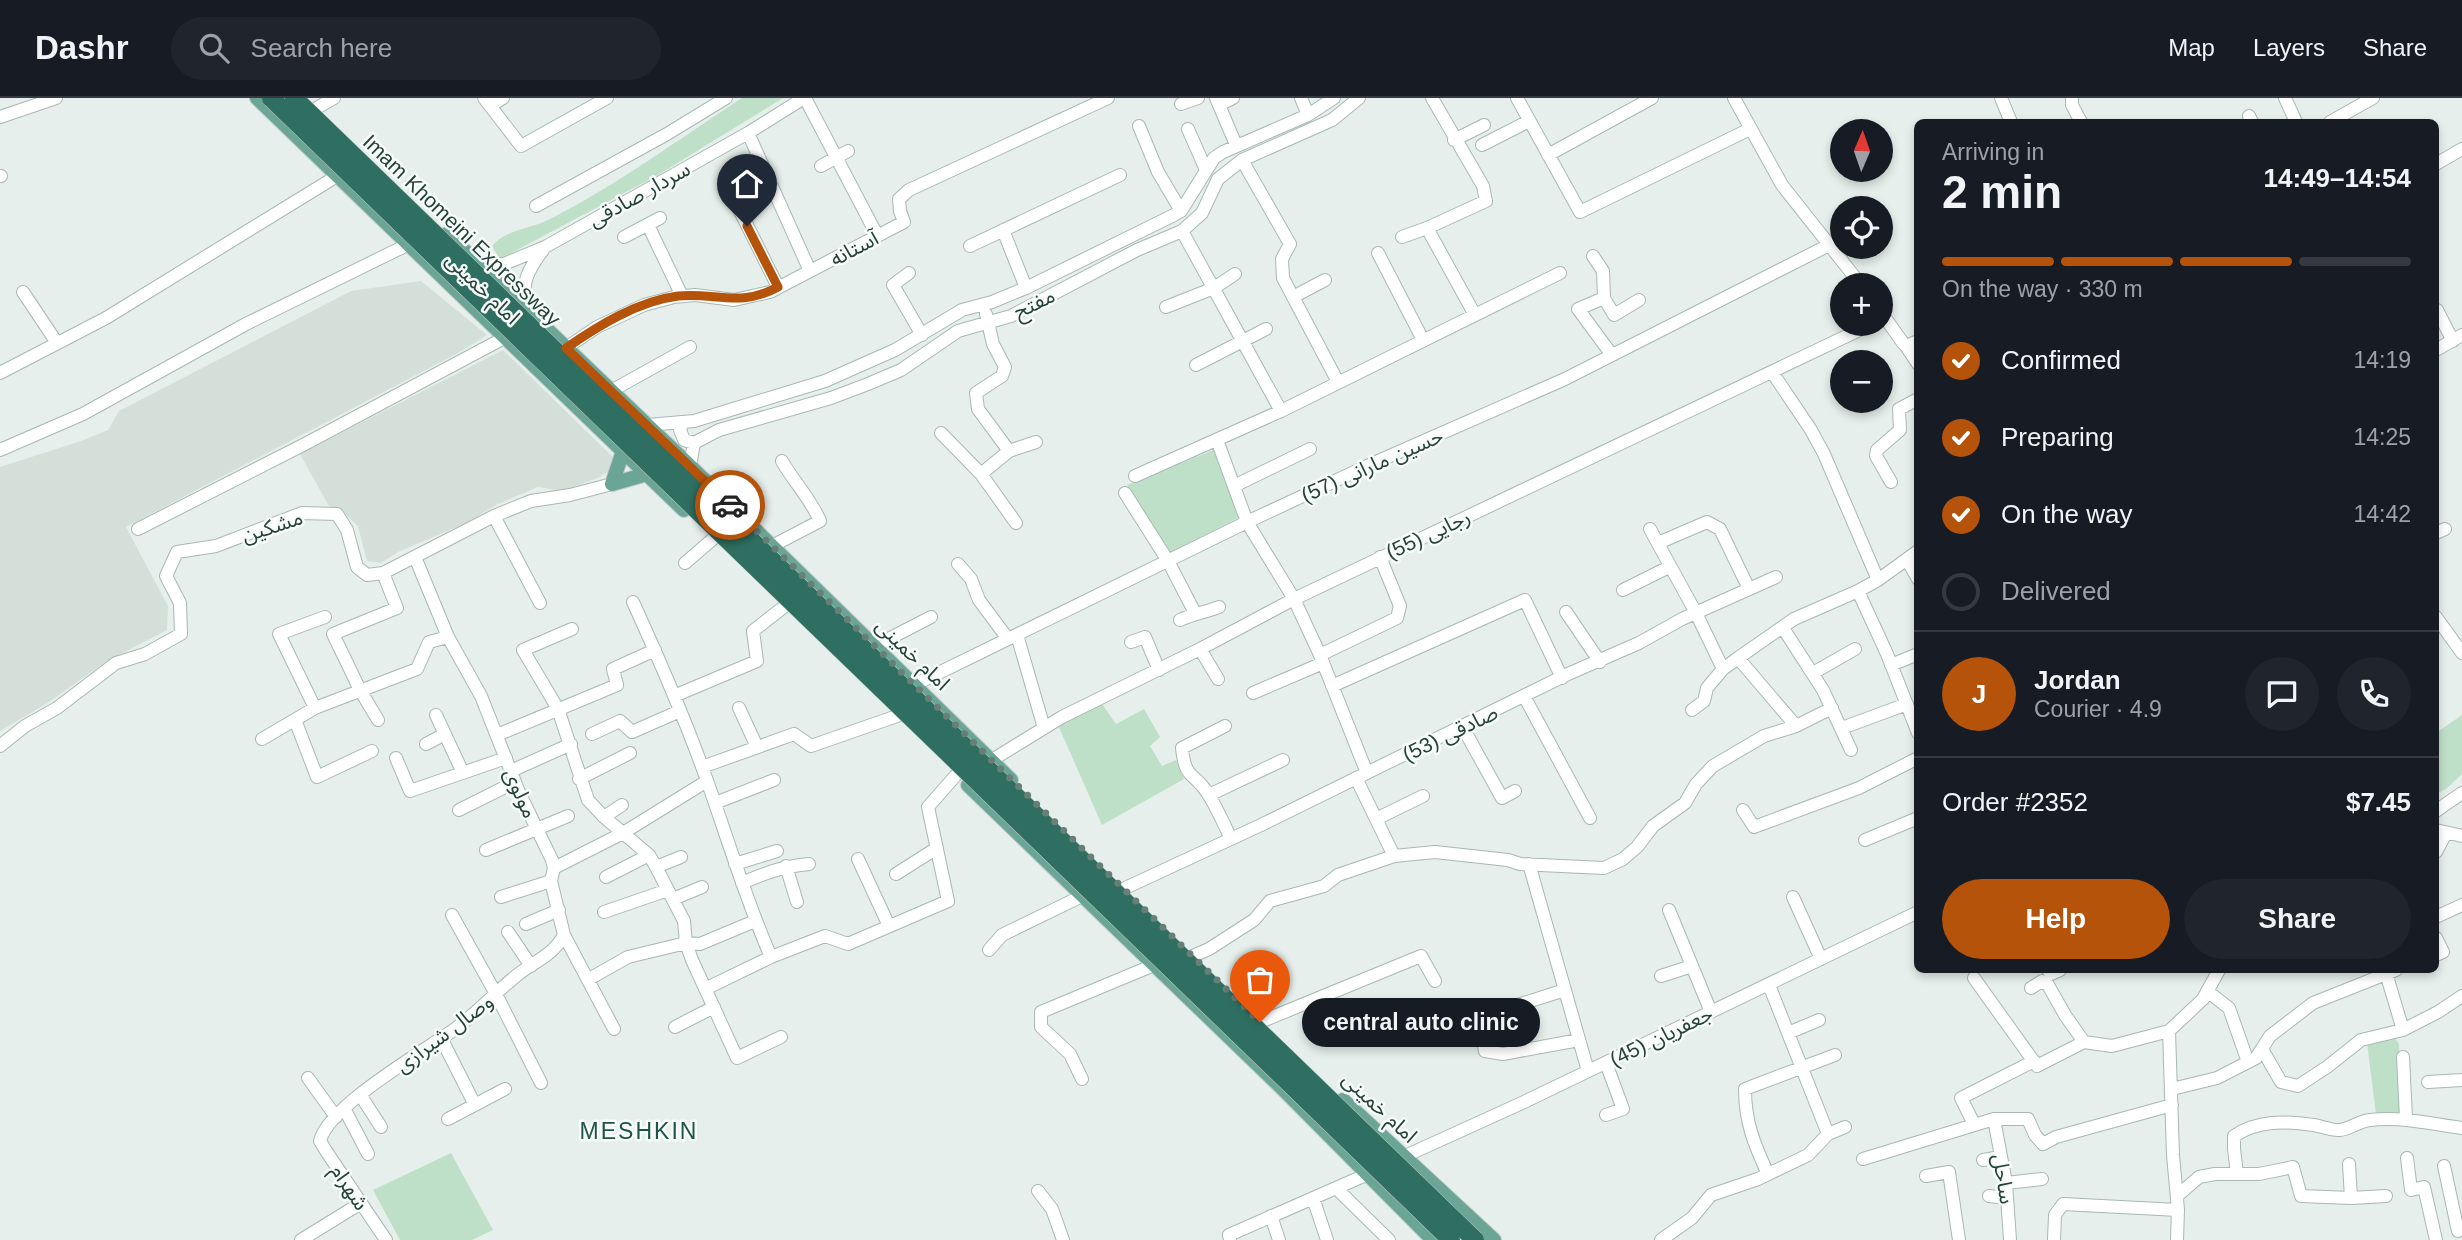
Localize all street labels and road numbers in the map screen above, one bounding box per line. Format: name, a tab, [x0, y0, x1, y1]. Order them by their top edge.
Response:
street label: Imam Khomeini Expressway	[359, 130, 566, 331]
street label: سردار صادقی	[584, 157, 694, 232]
street label: آستانه	[826, 225, 883, 270]
street label: امام خمینی	[438, 247, 524, 332]
street label: مفتح	[1010, 283, 1060, 326]
street label: حسین مارانی (57)	[1298, 423, 1447, 507]
street label: مشکین	[239, 505, 306, 548]
street label: رجایی (55)	[1382, 505, 1474, 564]
street label: امام خمینی	[868, 613, 954, 698]
street label: صادقی (53)	[1399, 700, 1502, 767]
street label: مولوی	[499, 764, 542, 822]
street label: وصال شیرازی	[391, 989, 498, 1078]
street label: جعفریان (45)	[1606, 1001, 1717, 1072]
street label: امام خمینی	[1335, 1067, 1422, 1151]
street label: ساحل	[1988, 1152, 2019, 1206]
street label: شهرام	[322, 1160, 374, 1217]

